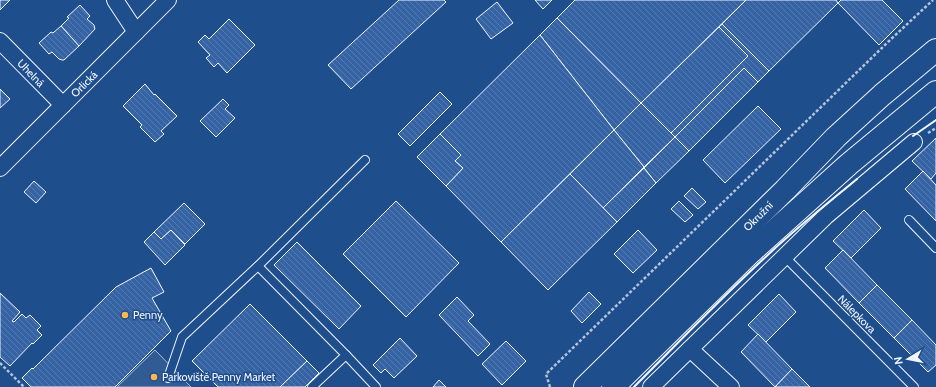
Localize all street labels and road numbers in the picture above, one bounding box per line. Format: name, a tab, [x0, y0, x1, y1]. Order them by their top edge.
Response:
street label: Uhelná	[14, 56, 48, 90]
street label: Orlická	[68, 67, 101, 100]
street label: Okružní	[740, 198, 776, 234]
street label: Nálepkova	[835, 292, 880, 337]

